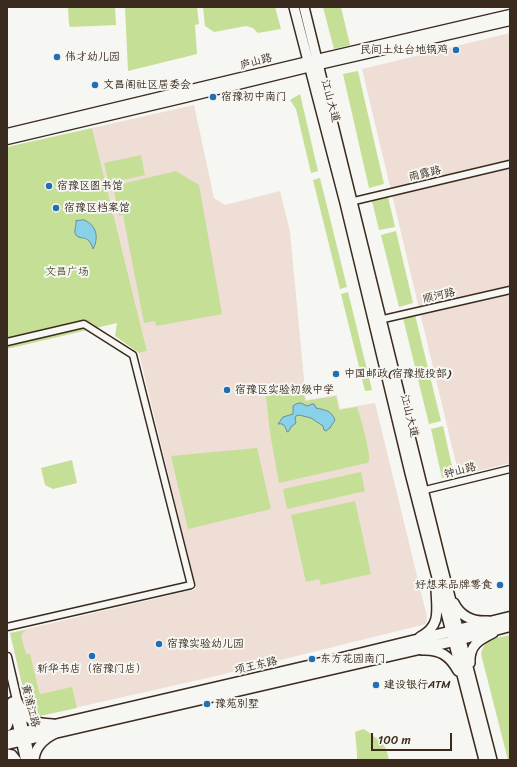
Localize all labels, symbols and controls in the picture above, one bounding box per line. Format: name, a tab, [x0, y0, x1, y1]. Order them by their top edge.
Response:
place label: 民间土灶台地锅鸡	[360, 43, 448, 57]
marker: 民间土灶台地锅鸡	[451, 45, 461, 55]
place label: 伟才幼儿园	[65, 50, 120, 64]
marker: 伟才幼儿园	[52, 52, 62, 62]
street label: 庐山路	[238, 52, 274, 72]
place label: 文昌阁社区居委会	[103, 78, 191, 92]
street label: 江山大道	[318, 78, 342, 124]
marker: 文昌阁社区居委会	[90, 80, 100, 90]
place label: 宿豫初中南门	[221, 90, 287, 104]
marker: 宿豫初中南门	[208, 92, 218, 102]
street label: 雨露路	[407, 164, 443, 184]
place label: 宿豫区图书馆	[57, 179, 123, 193]
marker: 宿豫区图书馆	[44, 181, 54, 191]
place label: 宿豫区档案馆	[64, 201, 130, 215]
marker: 宿豫区档案馆	[51, 203, 61, 213]
park label: 文昌广场	[45, 265, 89, 279]
street label: 顺河路	[421, 286, 457, 306]
place label: 中国邮政(宿豫揽投部)	[344, 367, 451, 381]
marker: 中国邮政(宿豫揽投部)	[331, 369, 341, 379]
place label: 宿豫区实验初级中学	[235, 383, 334, 397]
marker: 宿豫区实验初级中学	[222, 385, 232, 395]
street label: 江山大道	[397, 393, 421, 439]
street label: 钟山路	[442, 461, 478, 481]
place label: 好想来品牌零食	[415, 578, 492, 592]
marker: 好想来品牌零食	[495, 580, 505, 590]
place label: 宿豫实验幼儿园	[167, 637, 244, 651]
marker: 宿豫实验幼儿园	[154, 639, 164, 649]
marker: 新华书店（宿豫门店）	[87, 651, 97, 661]
place label: 东方花园南门	[320, 652, 386, 666]
marker: 东方花园南门	[307, 654, 317, 664]
street label: 项王东路	[233, 655, 279, 677]
place label: 新华书店（宿豫门店）	[37, 662, 147, 676]
place label: 建设银行ATM	[384, 678, 451, 692]
marker: 建设银行ATM	[371, 680, 381, 690]
street label: 黄浦江路	[18, 683, 42, 729]
place label: 豫苑别墅	[215, 697, 259, 711]
marker: 豫苑别墅	[202, 699, 212, 709]
scale bar	[373, 725, 454, 751]
text: 100 m	[378, 729, 411, 751]

